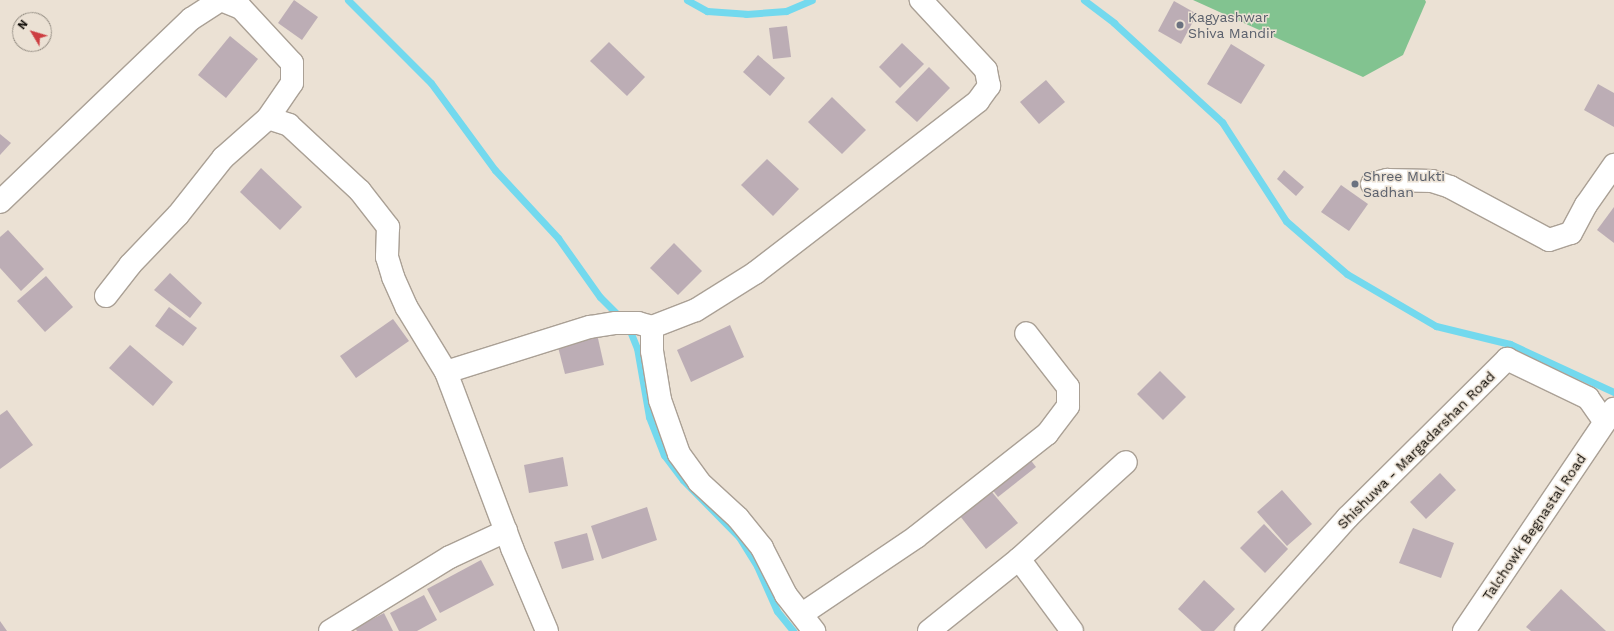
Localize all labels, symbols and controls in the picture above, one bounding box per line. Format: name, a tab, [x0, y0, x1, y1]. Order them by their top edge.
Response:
place label: Kagyashwar Shiva Mandir	[1188, 9, 1276, 42]
north arrow	[12, 12, 52, 52]
text: N	[15, 18, 31, 32]
marker: Kagyashwar Shiva Mandir	[1175, 20, 1185, 30]
place label: Shree Mukti Sadhan	[1363, 168, 1445, 200]
marker: Shree Mukti Sadhan	[1350, 179, 1360, 189]
street label: Shishuwa - Margadarshan Road	[1334, 368, 1498, 532]
street label: Talchowk Begnastal Road	[1478, 450, 1590, 604]

